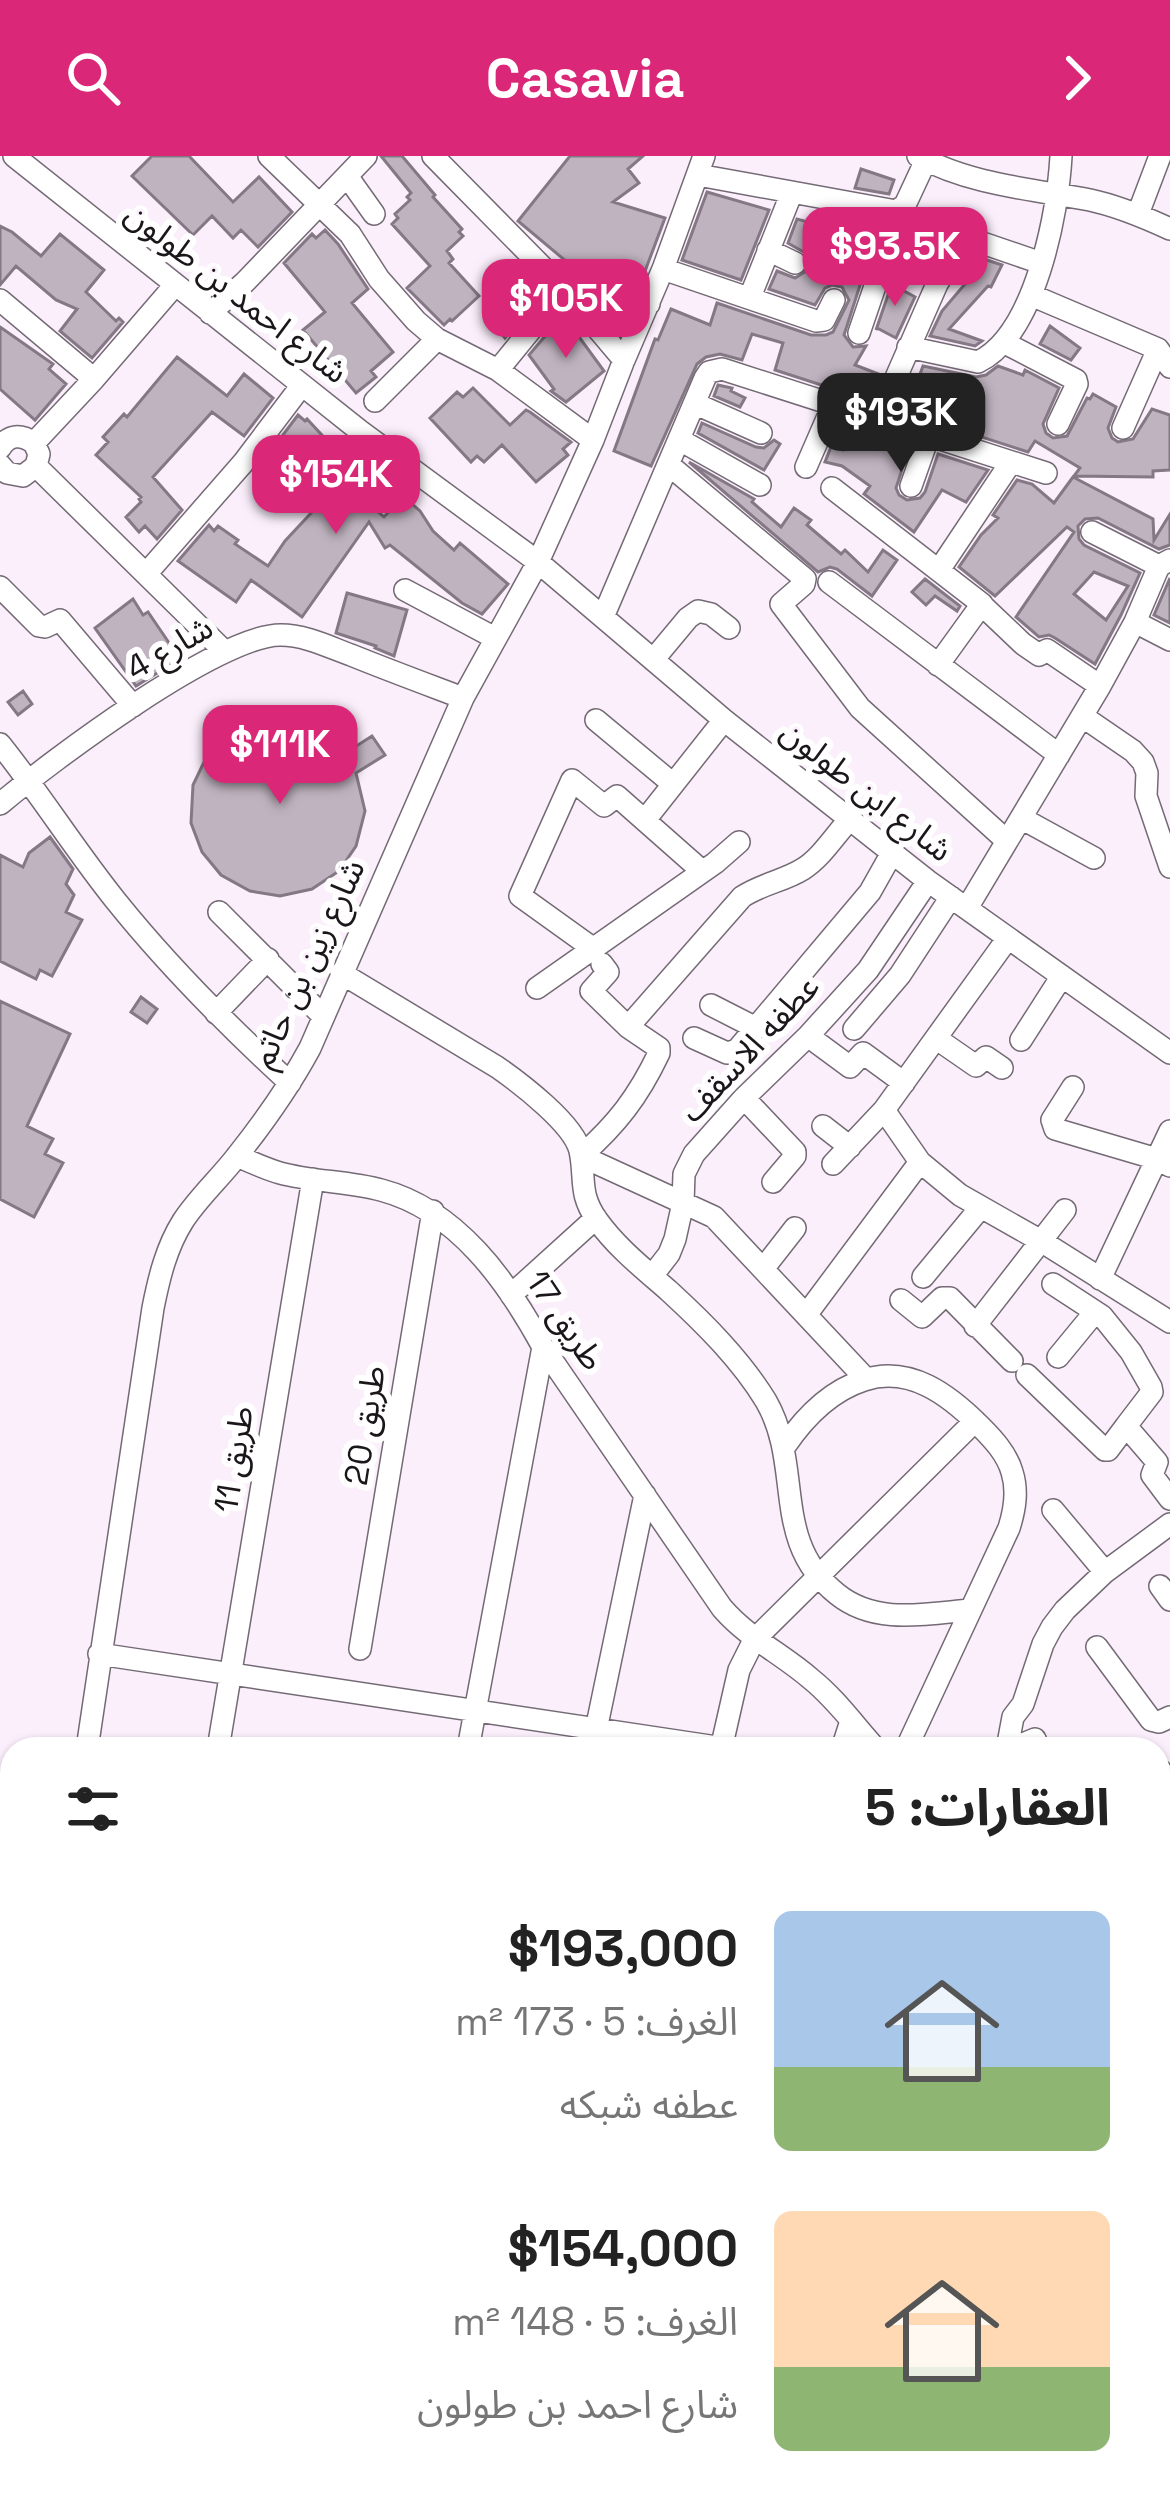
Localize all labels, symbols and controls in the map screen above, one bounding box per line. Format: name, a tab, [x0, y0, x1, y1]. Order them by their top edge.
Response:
text: Casavia	[486, 44, 684, 113]
icon: search	[60, 45, 126, 111]
icon: forward	[1044, 45, 1110, 111]
street label: شارع احمد بن طولون	[115, 193, 356, 395]
pin: $93.5K	[797, 207, 993, 309]
text: $93.5K	[830, 221, 960, 270]
pin: $105K	[482, 259, 650, 361]
text: $105K	[509, 273, 623, 322]
pin: $193K	[817, 373, 985, 475]
text: $193K	[844, 387, 958, 436]
pin: $154K	[252, 435, 420, 537]
text: $154K	[279, 449, 393, 498]
street label: شارع 4	[119, 606, 222, 692]
pin: $111K	[196, 705, 364, 807]
street label: شارع ابن طولون	[770, 711, 961, 873]
text: $111K	[230, 719, 330, 768]
street label: شارع زين بن حاتم	[241, 852, 378, 1076]
street label: عطفه الاسقف	[671, 966, 829, 1131]
street label: طريق 17	[516, 1262, 614, 1379]
street label: طريق 20	[335, 1362, 395, 1488]
street label: طريق 11	[205, 1403, 263, 1515]
text: العقارات: 5	[865, 1775, 1110, 1840]
icon: filters	[60, 1776, 126, 1842]
text: $193,000	[508, 1916, 738, 1981]
icon: home	[870, 1959, 1014, 2103]
text: الغرف: 5 · 173 m²	[455, 1997, 738, 2046]
text: عطفه شبكه	[560, 2080, 738, 2129]
text: $154,000	[507, 2216, 738, 2281]
icon: home	[870, 2259, 1014, 2403]
text: الغرف: 5 · 148 m²	[452, 2297, 738, 2346]
text: شارع احمد بن طولون	[417, 2380, 738, 2429]

